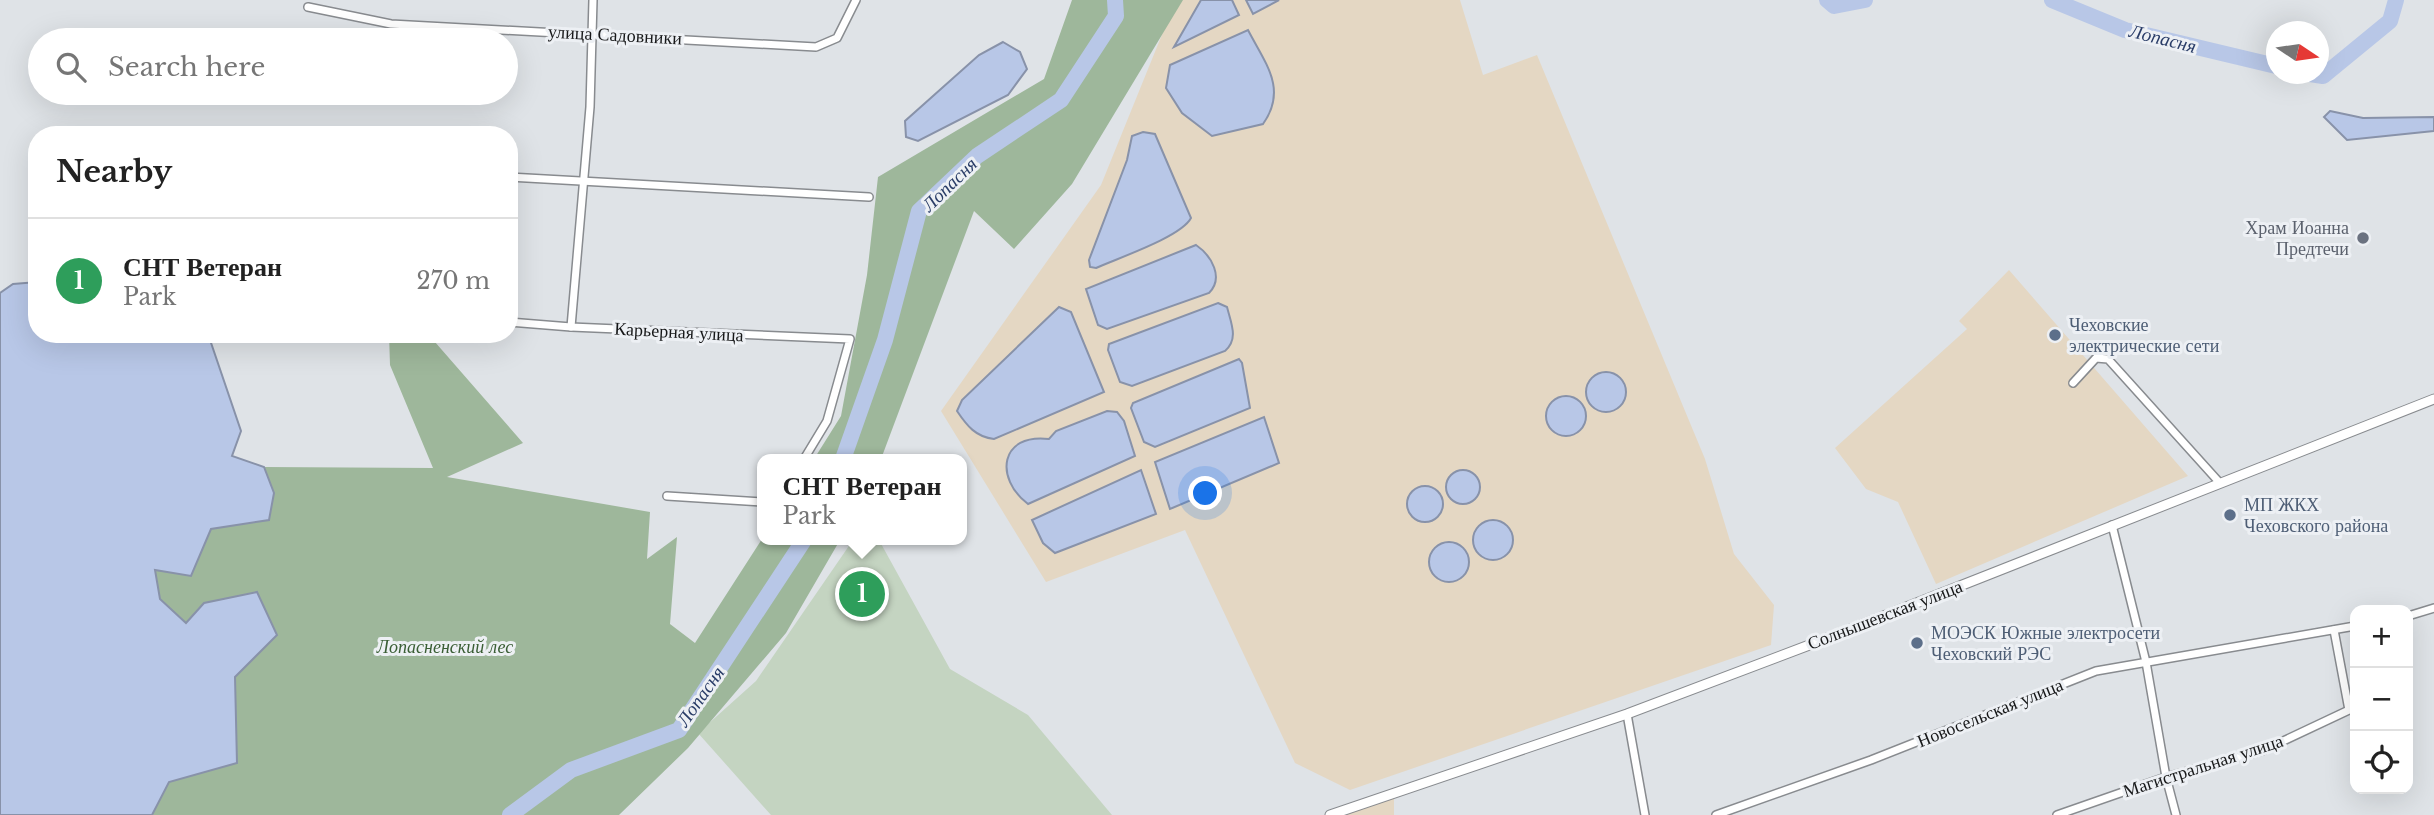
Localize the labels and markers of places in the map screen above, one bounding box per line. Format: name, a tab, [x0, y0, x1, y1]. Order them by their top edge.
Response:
place label: Храм Иоанна Предтечи	[2245, 217, 2349, 260]
marker: Храм Иоанна Предтечи	[2355, 230, 2371, 246]
place label: Чеховские электрические сети	[2069, 314, 2220, 357]
marker: Чеховские электрические сети	[2047, 327, 2063, 343]
place label: МП ЖКХ Чеховского района	[2244, 494, 2388, 537]
marker: МП ЖКХ Чеховского района	[2222, 507, 2238, 523]
pin: 1	[839, 568, 885, 620]
place label: МОЭСК Южные электросети Чеховский РЭС	[1931, 622, 2161, 665]
marker: МОЭСК Южные электросети Чеховский РЭС	[1909, 635, 1925, 651]

